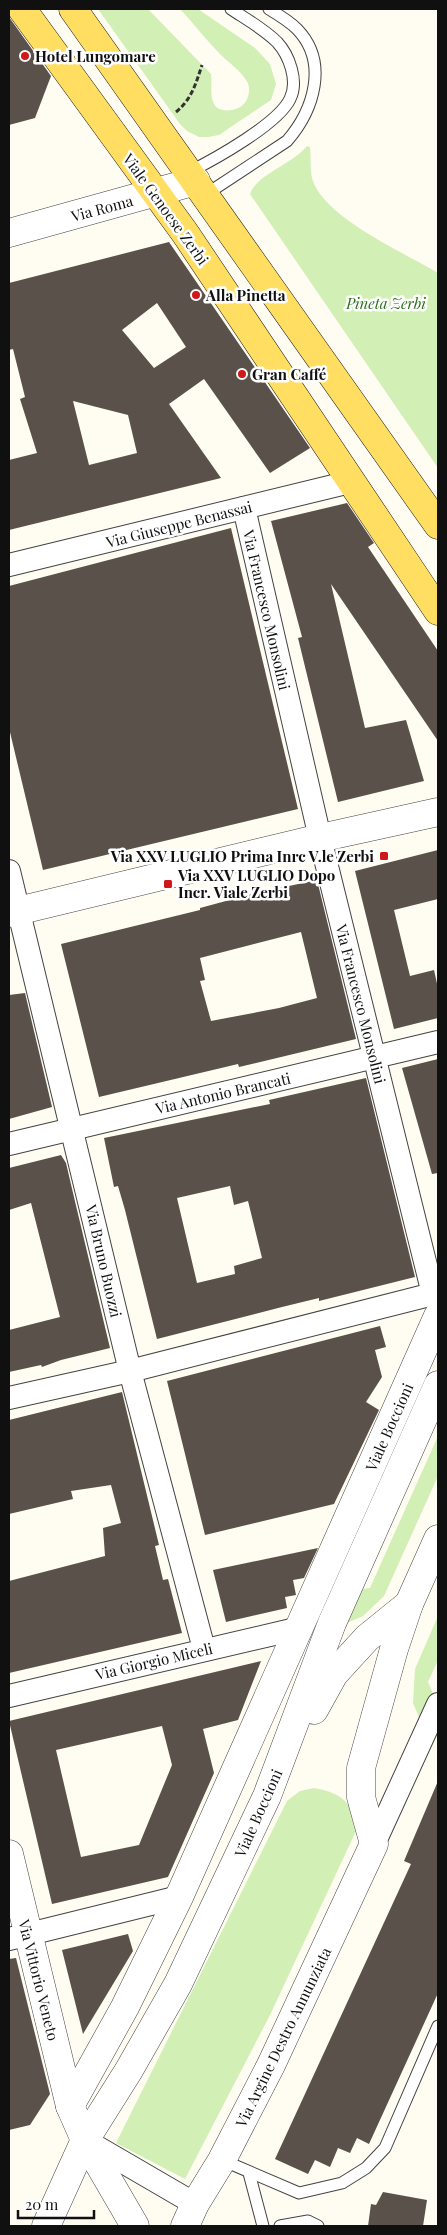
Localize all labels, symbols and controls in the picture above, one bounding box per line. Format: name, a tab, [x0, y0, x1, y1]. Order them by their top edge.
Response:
place label: Hotel Lungomare	[35, 46, 156, 66]
marker: Hotel Lungomare	[19, 50, 31, 62]
street label: Viale Genoese Zerbi	[118, 149, 214, 269]
street label: Via Roma	[68, 190, 136, 226]
place label: Alla Pinetta	[205, 285, 286, 305]
marker: Alla Pinetta	[190, 289, 202, 301]
park label: Pineta Zerbi	[345, 293, 426, 313]
place label: Gran Caffé	[252, 364, 327, 384]
marker: Gran Caffé	[236, 368, 248, 380]
street label: Via Giuseppe Benassai	[103, 496, 255, 552]
street label: Via Francesco Monsolini	[239, 527, 295, 693]
place label: Via XXV LUGLIO Prima Inrc V.le Zerbi	[110, 846, 374, 866]
marker: Via XXV LUGLIO Prima Inrc V.le Zerbi	[378, 850, 390, 862]
place label: Via XXV LUGLIO Dopo Incr. Viale Zerbi	[177, 865, 335, 902]
marker: Via XXV LUGLIO Dopo Incr. Viale Zerbi	[162, 878, 174, 890]
street label: Via Francesco Monsolini	[331, 921, 391, 1086]
street label: Via Antonio Brancati	[153, 1068, 293, 1118]
street label: Via Bruno Buozzi	[81, 1202, 127, 1320]
street label: Viale Boccioni	[360, 1379, 418, 1475]
street label: Via Giorgio Miceli	[93, 1638, 215, 1684]
street label: Viale Boccioni	[229, 1765, 287, 1861]
street label: Via Vittorio Veneto	[14, 1916, 64, 2043]
street label: Via Argine Destro Annunziata	[230, 1943, 336, 2131]
scale bar	[18, 2188, 94, 2220]
text: 20 m	[25, 2194, 59, 2214]

